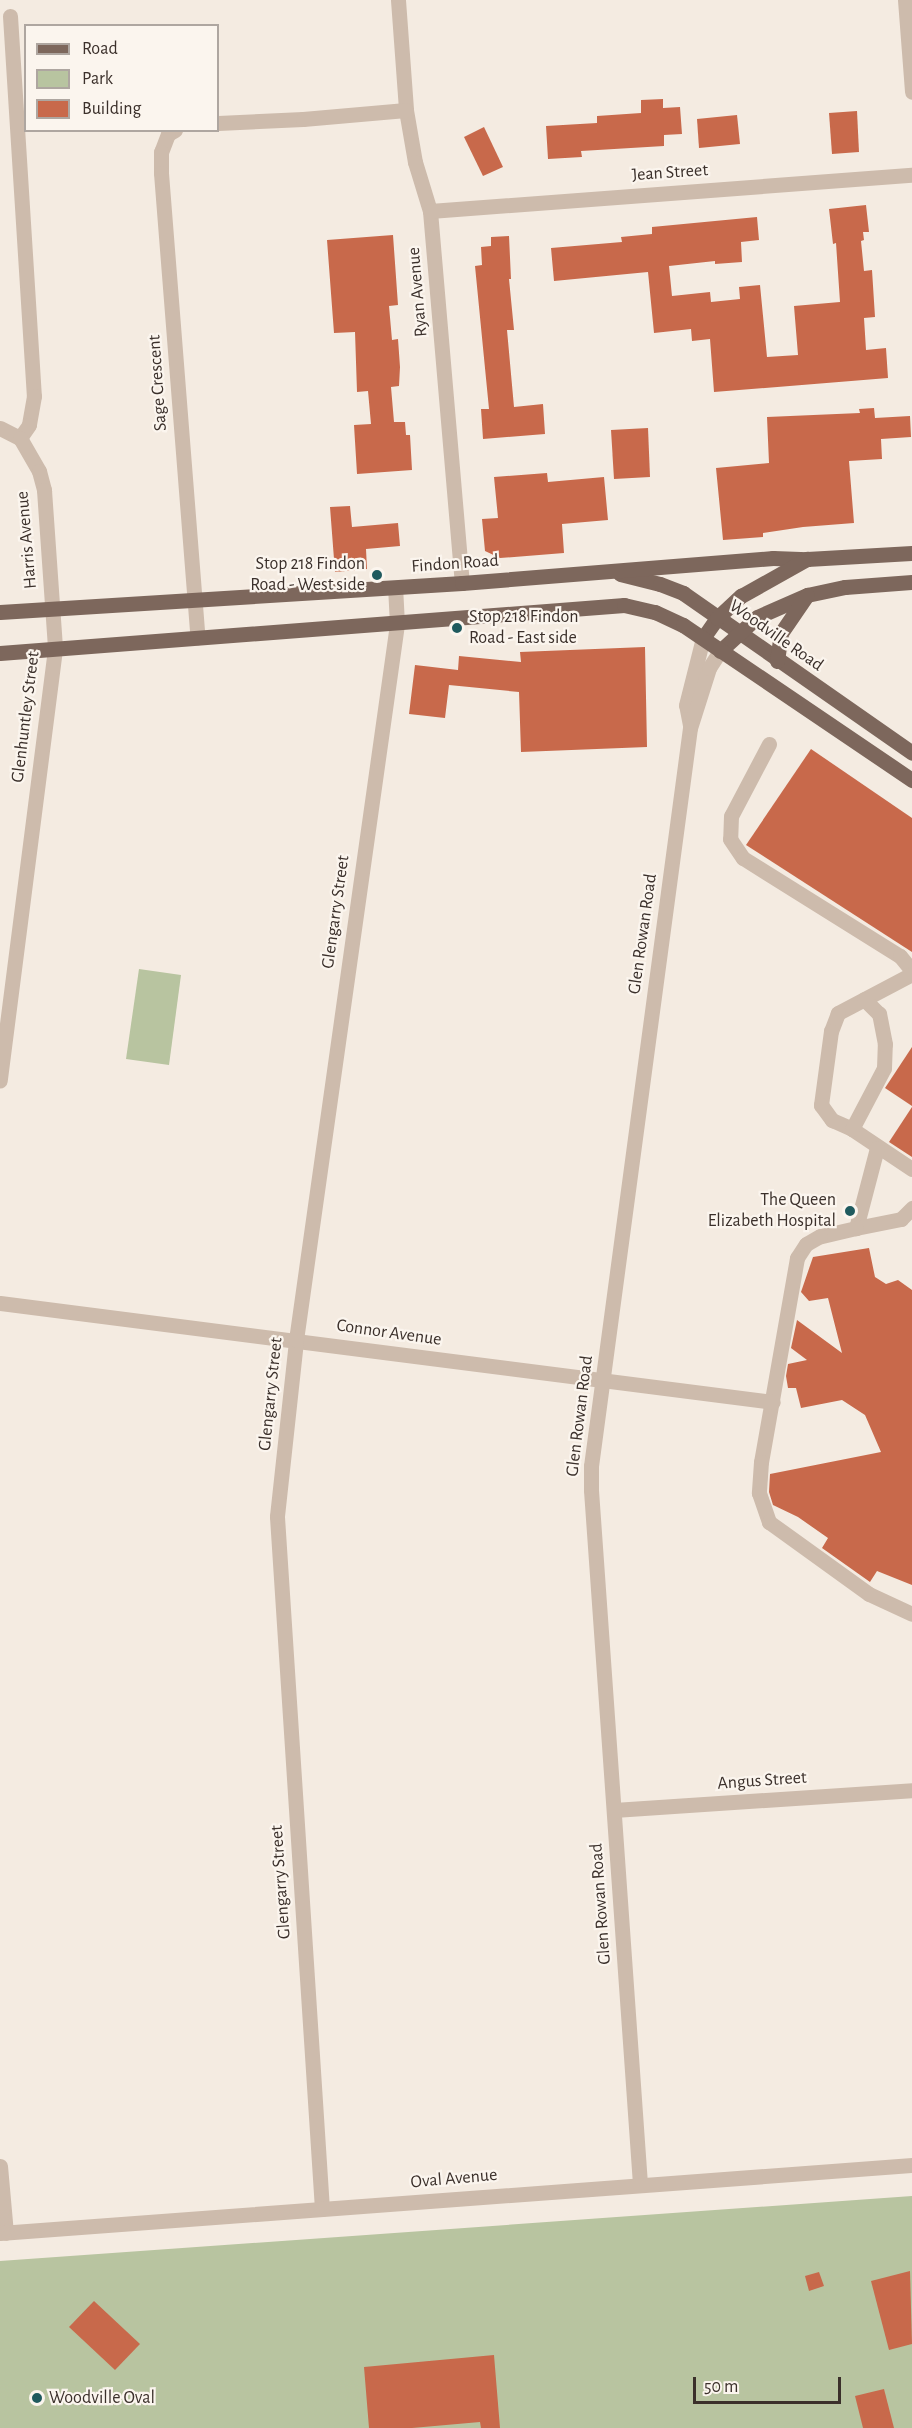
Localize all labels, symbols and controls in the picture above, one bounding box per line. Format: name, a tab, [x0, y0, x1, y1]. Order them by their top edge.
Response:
legend	[24, 24, 219, 132]
text: Road	[82, 40, 118, 58]
text: Park	[82, 70, 113, 88]
text: Building	[82, 100, 141, 118]
street label: Jean Street	[631, 160, 709, 186]
street label: Ryan Avenue	[403, 246, 433, 338]
street label: Sage Crescent	[144, 334, 172, 432]
street label: Harris Avenue	[12, 490, 42, 590]
street label: Findon Road	[411, 550, 499, 578]
place label: Stop 218 Findon Road - West side	[250, 554, 365, 596]
marker: Stop 218 Findon Road - West side	[370, 568, 384, 582]
street label: Woodville Road	[725, 596, 827, 676]
place label: Stop 218 Findon Road - East side	[469, 607, 579, 650]
marker: Stop 218 Findon Road - East side	[450, 621, 464, 635]
street label: Glenhuntley Street	[7, 650, 45, 784]
street label: Glengarry Street	[317, 854, 355, 970]
street label: Glen Rowan Road	[624, 872, 662, 996]
place label: The Queen Elizabeth Hospital	[708, 1190, 836, 1232]
marker: The Queen Elizabeth Hospital	[841, 1202, 859, 1220]
street label: Connor Avenue	[335, 1315, 443, 1351]
street label: Glengarry Street	[254, 1336, 288, 1452]
street label: Glen Rowan Road	[562, 1354, 598, 1478]
street label: Angus Street	[717, 1767, 807, 1795]
street label: Glengarry Street	[266, 1824, 296, 1940]
street label: Glen Rowan Road	[586, 1843, 616, 1965]
street label: Oval Avenue	[410, 2164, 498, 2194]
scale bar	[696, 2365, 844, 2403]
text: 50 m	[704, 2378, 738, 2396]
place label: Woodville Oval	[49, 2387, 155, 2409]
marker: Woodville Oval	[30, 2391, 44, 2405]

